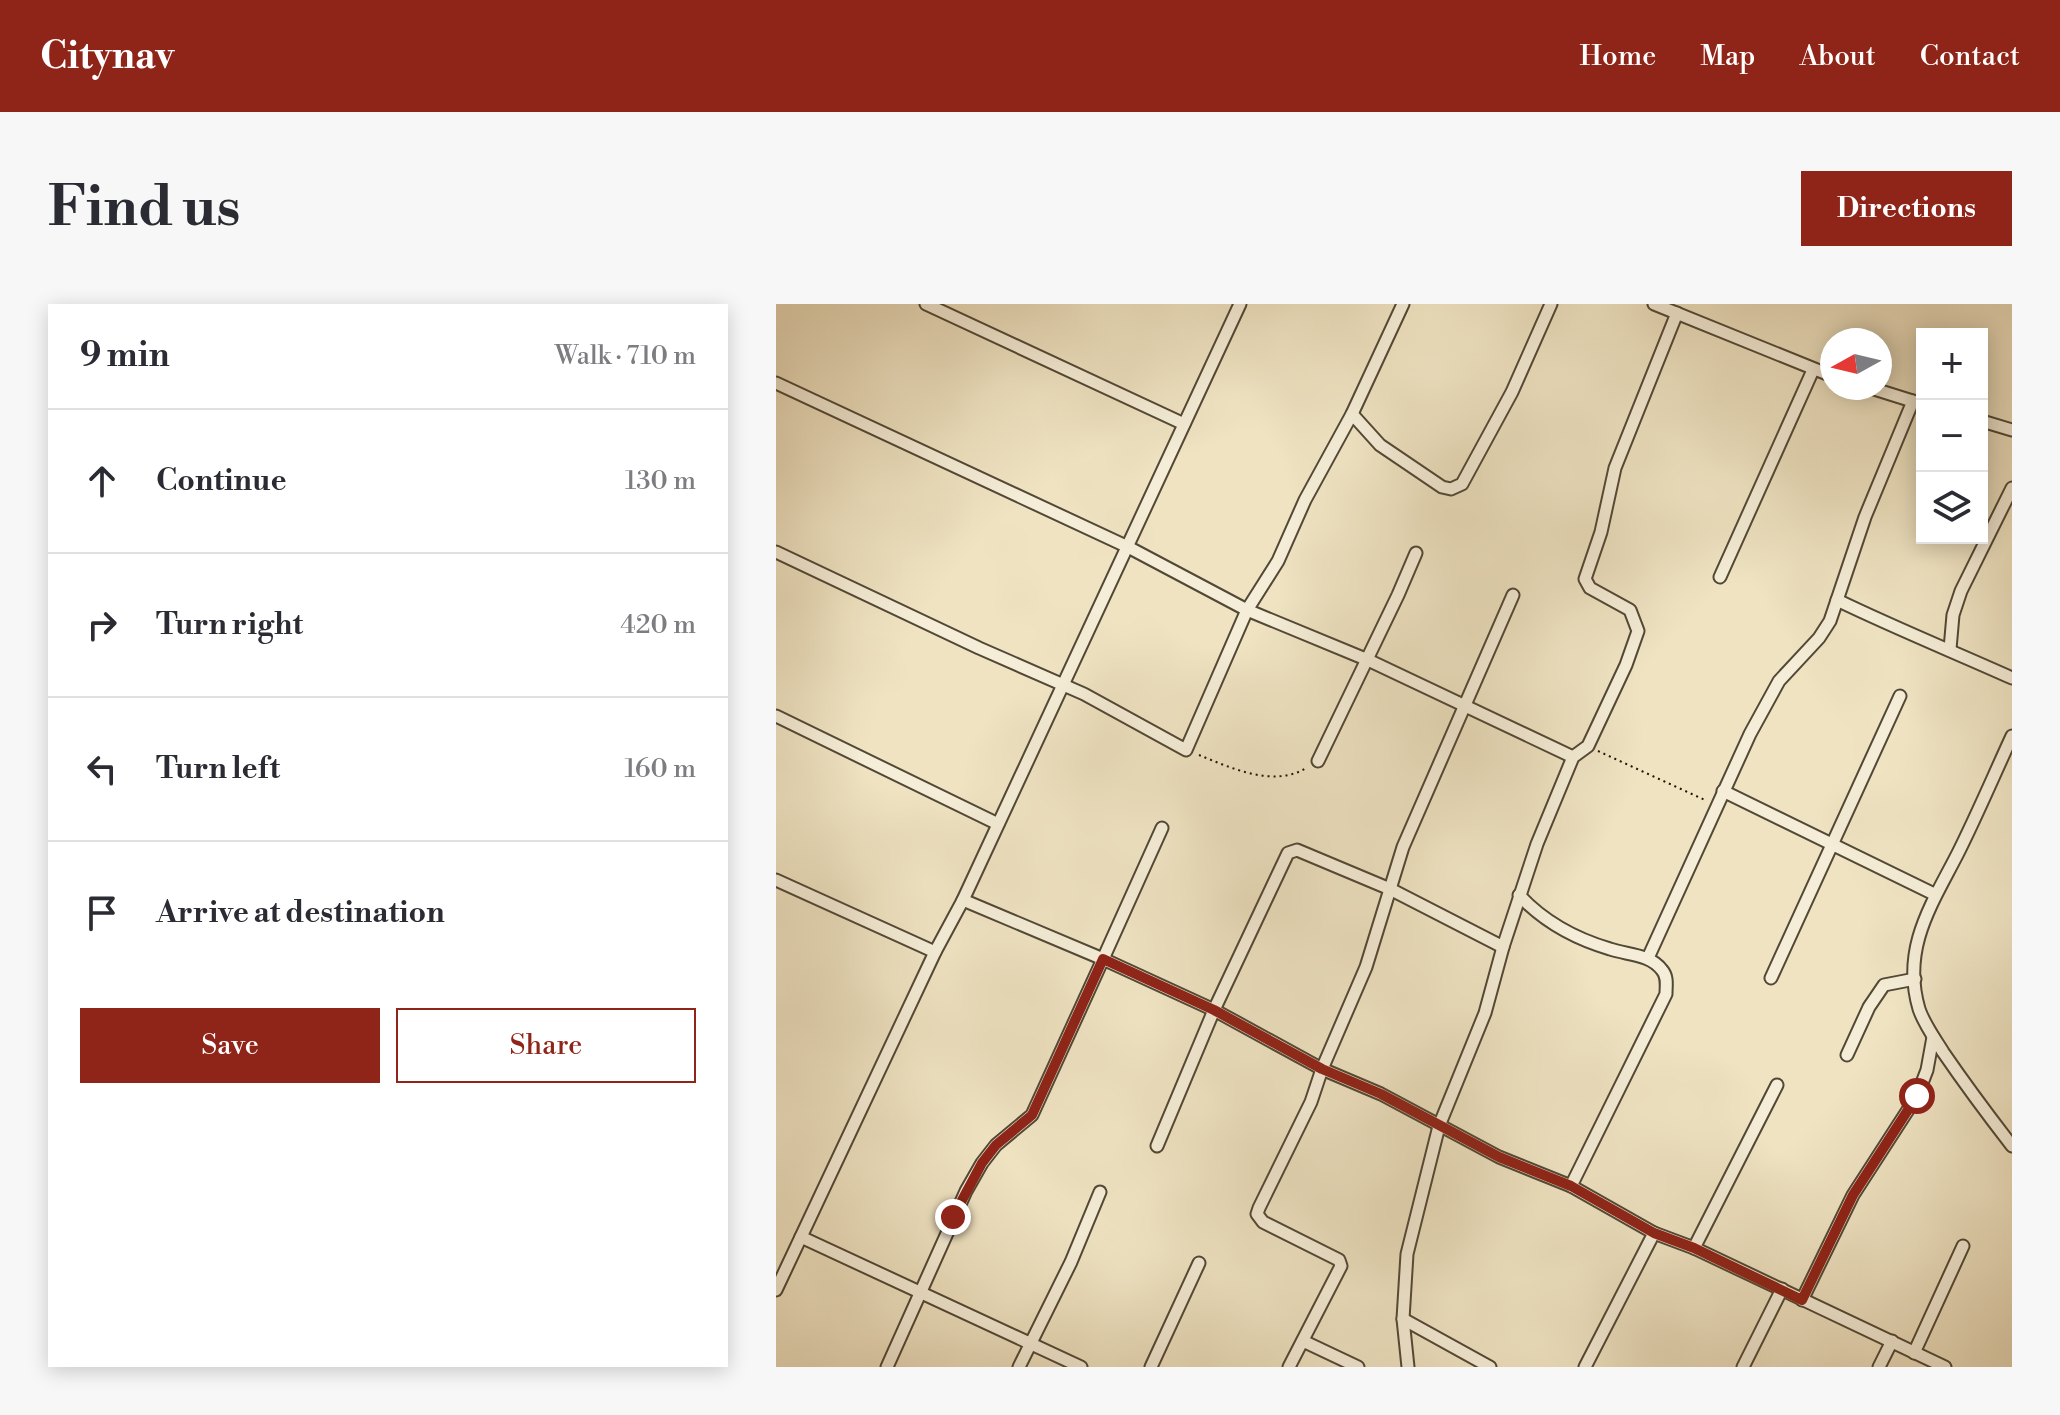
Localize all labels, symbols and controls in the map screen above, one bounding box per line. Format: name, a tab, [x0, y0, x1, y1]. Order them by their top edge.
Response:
text: Citynav	[40, 33, 174, 80]
text: Home	[1580, 39, 1656, 74]
text: Map	[1700, 39, 1755, 74]
text: About	[1799, 39, 1876, 74]
text: Contact	[1920, 39, 2020, 74]
button: Directions	[1801, 171, 2012, 246]
text: Find us	[48, 173, 241, 243]
north arrow	[1820, 328, 1892, 400]
map controls	[1916, 328, 1988, 544]
button: +	[1916, 328, 1988, 400]
text: 9 min	[80, 335, 170, 377]
text: Walk · 710 m	[555, 340, 696, 372]
button: −	[1916, 400, 1988, 472]
icon: ahead	[80, 459, 124, 503]
text: Continue	[156, 462, 287, 500]
text: 130 m	[625, 465, 696, 497]
button: layers	[1916, 472, 1988, 544]
icon: right	[80, 603, 124, 647]
text: Turn right	[156, 606, 303, 644]
text: 420 m	[620, 609, 696, 641]
icon: left	[80, 747, 124, 791]
text: Turn left	[156, 750, 280, 788]
text: 160 m	[625, 753, 696, 785]
icon: arrive	[80, 891, 124, 935]
text: Arrive at destination	[156, 894, 445, 932]
button: Save	[80, 1008, 380, 1083]
button: Share	[396, 1008, 696, 1083]
route start	[1899, 1078, 1935, 1114]
route end	[935, 1199, 971, 1235]

